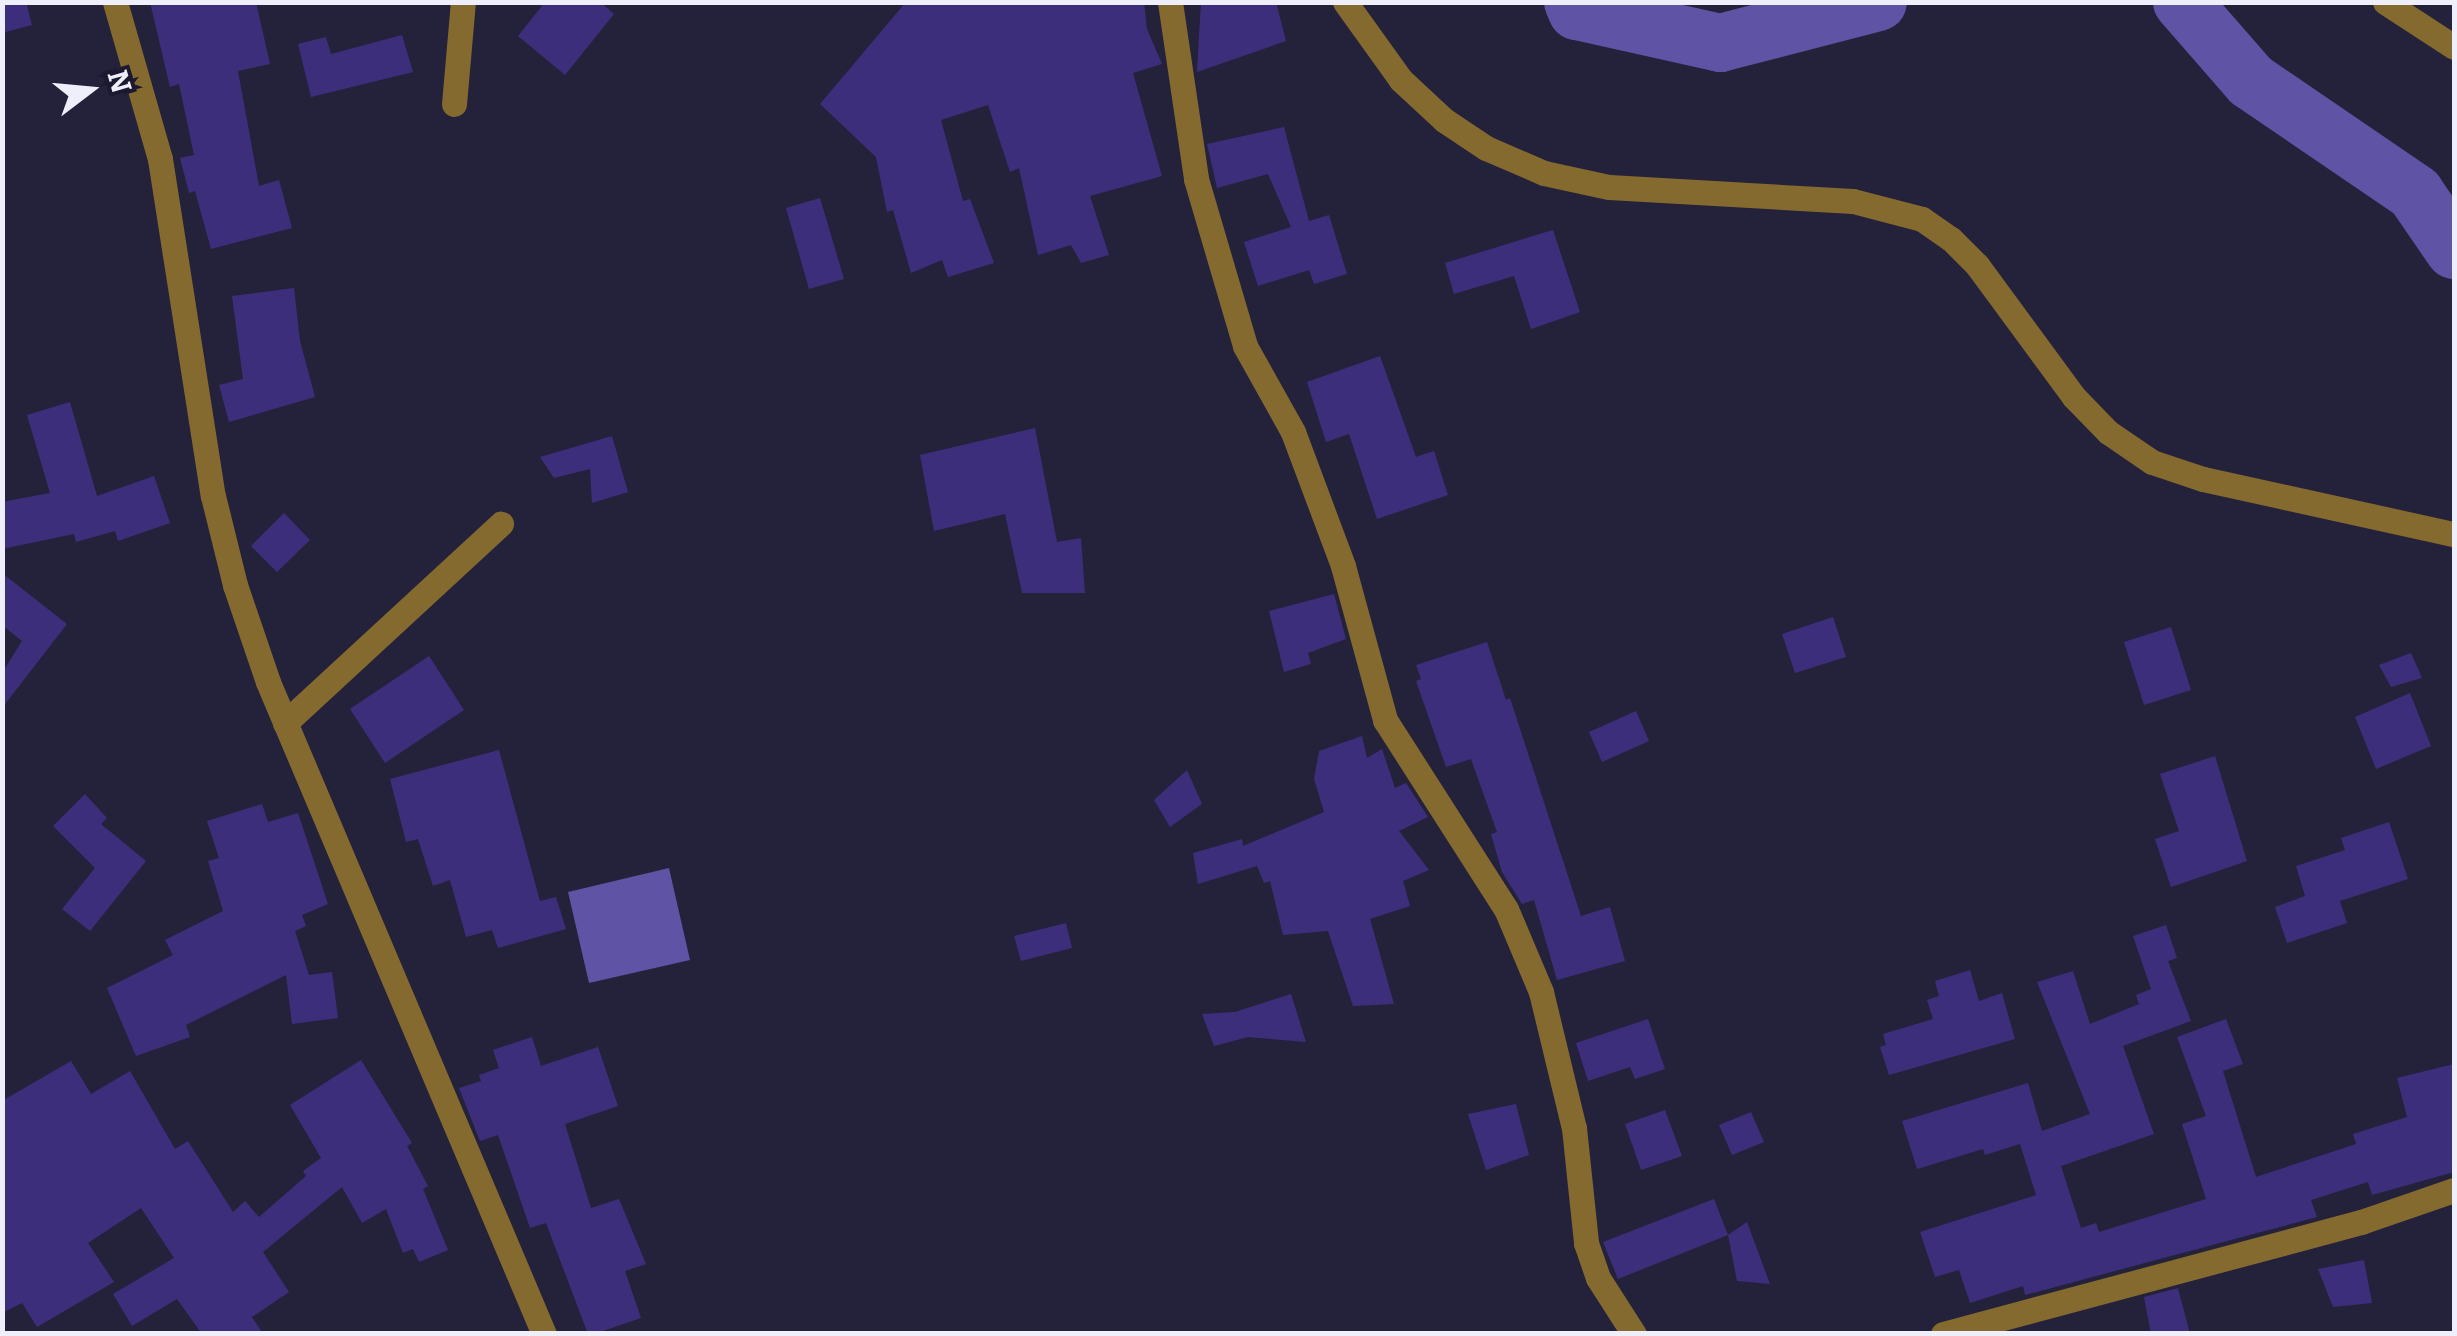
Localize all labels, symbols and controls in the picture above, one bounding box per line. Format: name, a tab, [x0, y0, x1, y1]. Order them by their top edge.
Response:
north arrow	[40, 40, 140, 140]
text: N	[100, 67, 138, 97]

